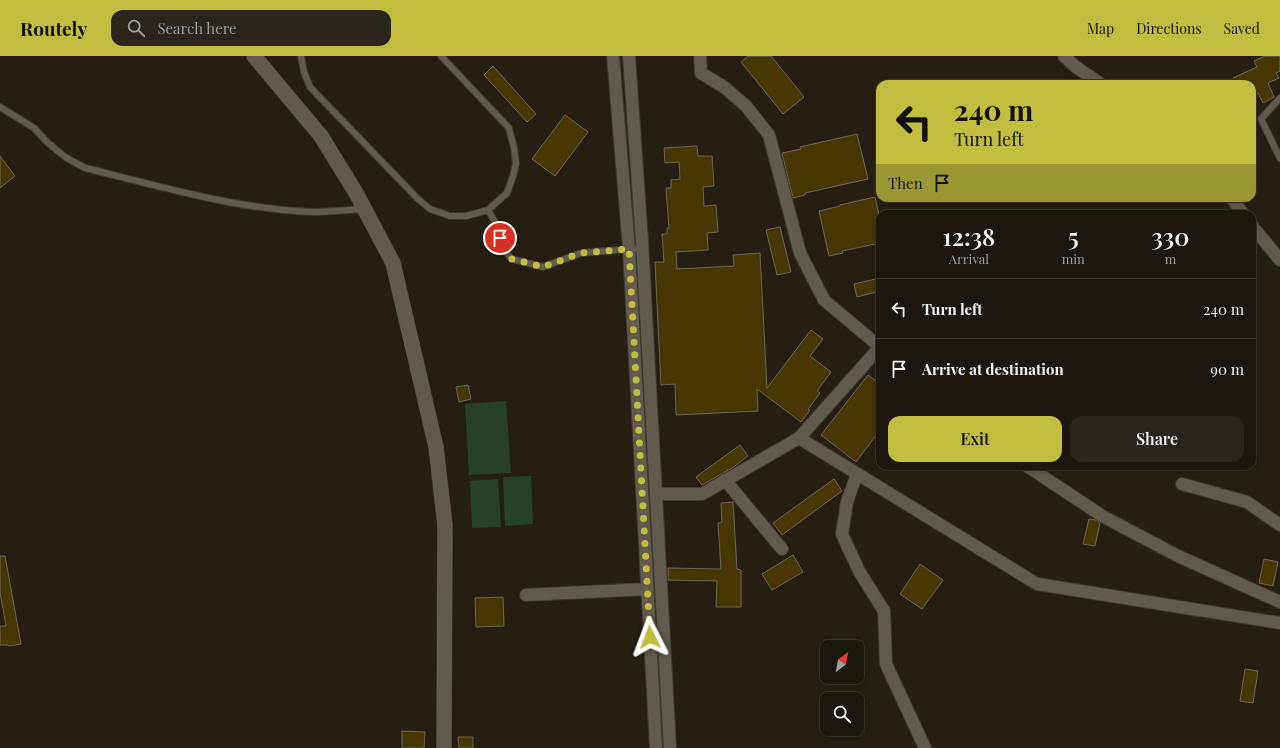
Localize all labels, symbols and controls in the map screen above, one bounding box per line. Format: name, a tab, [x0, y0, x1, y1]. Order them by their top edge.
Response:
search box	[111, 10, 391, 46]
text: Routely	[20, 15, 87, 41]
icon: search	[125, 17, 147, 39]
text: Search here	[157, 18, 237, 38]
text: Map	[1087, 19, 1114, 38]
text: Directions	[1136, 19, 1202, 38]
text: Saved	[1224, 19, 1260, 38]
text: 240 m	[954, 91, 1033, 128]
icon: left	[888, 96, 940, 148]
text: Turn left	[954, 127, 1024, 151]
icon: arrive	[931, 172, 953, 194]
text: Then	[888, 173, 923, 193]
text: 12:38	[943, 220, 995, 252]
text: 5	[1068, 220, 1079, 252]
text: 330	[1151, 220, 1189, 252]
pin	[483, 221, 517, 255]
icon: arrive	[489, 227, 511, 249]
text: Arrival	[949, 250, 989, 267]
text: min	[1062, 250, 1085, 267]
text: m	[1165, 250, 1176, 267]
icon: left	[888, 298, 910, 320]
text: Turn left	[922, 299, 983, 319]
text: 240 m	[1203, 299, 1244, 319]
icon: arrive	[888, 358, 910, 380]
text: Arrive at destination	[922, 359, 1064, 379]
text: 90 m	[1210, 359, 1244, 379]
button: Exit	[888, 416, 1062, 462]
button: Share	[1070, 416, 1244, 462]
position arrow	[629, 616, 671, 658]
north arrow	[820, 640, 864, 684]
map controls	[820, 640, 864, 736]
button: search	[820, 692, 864, 736]

